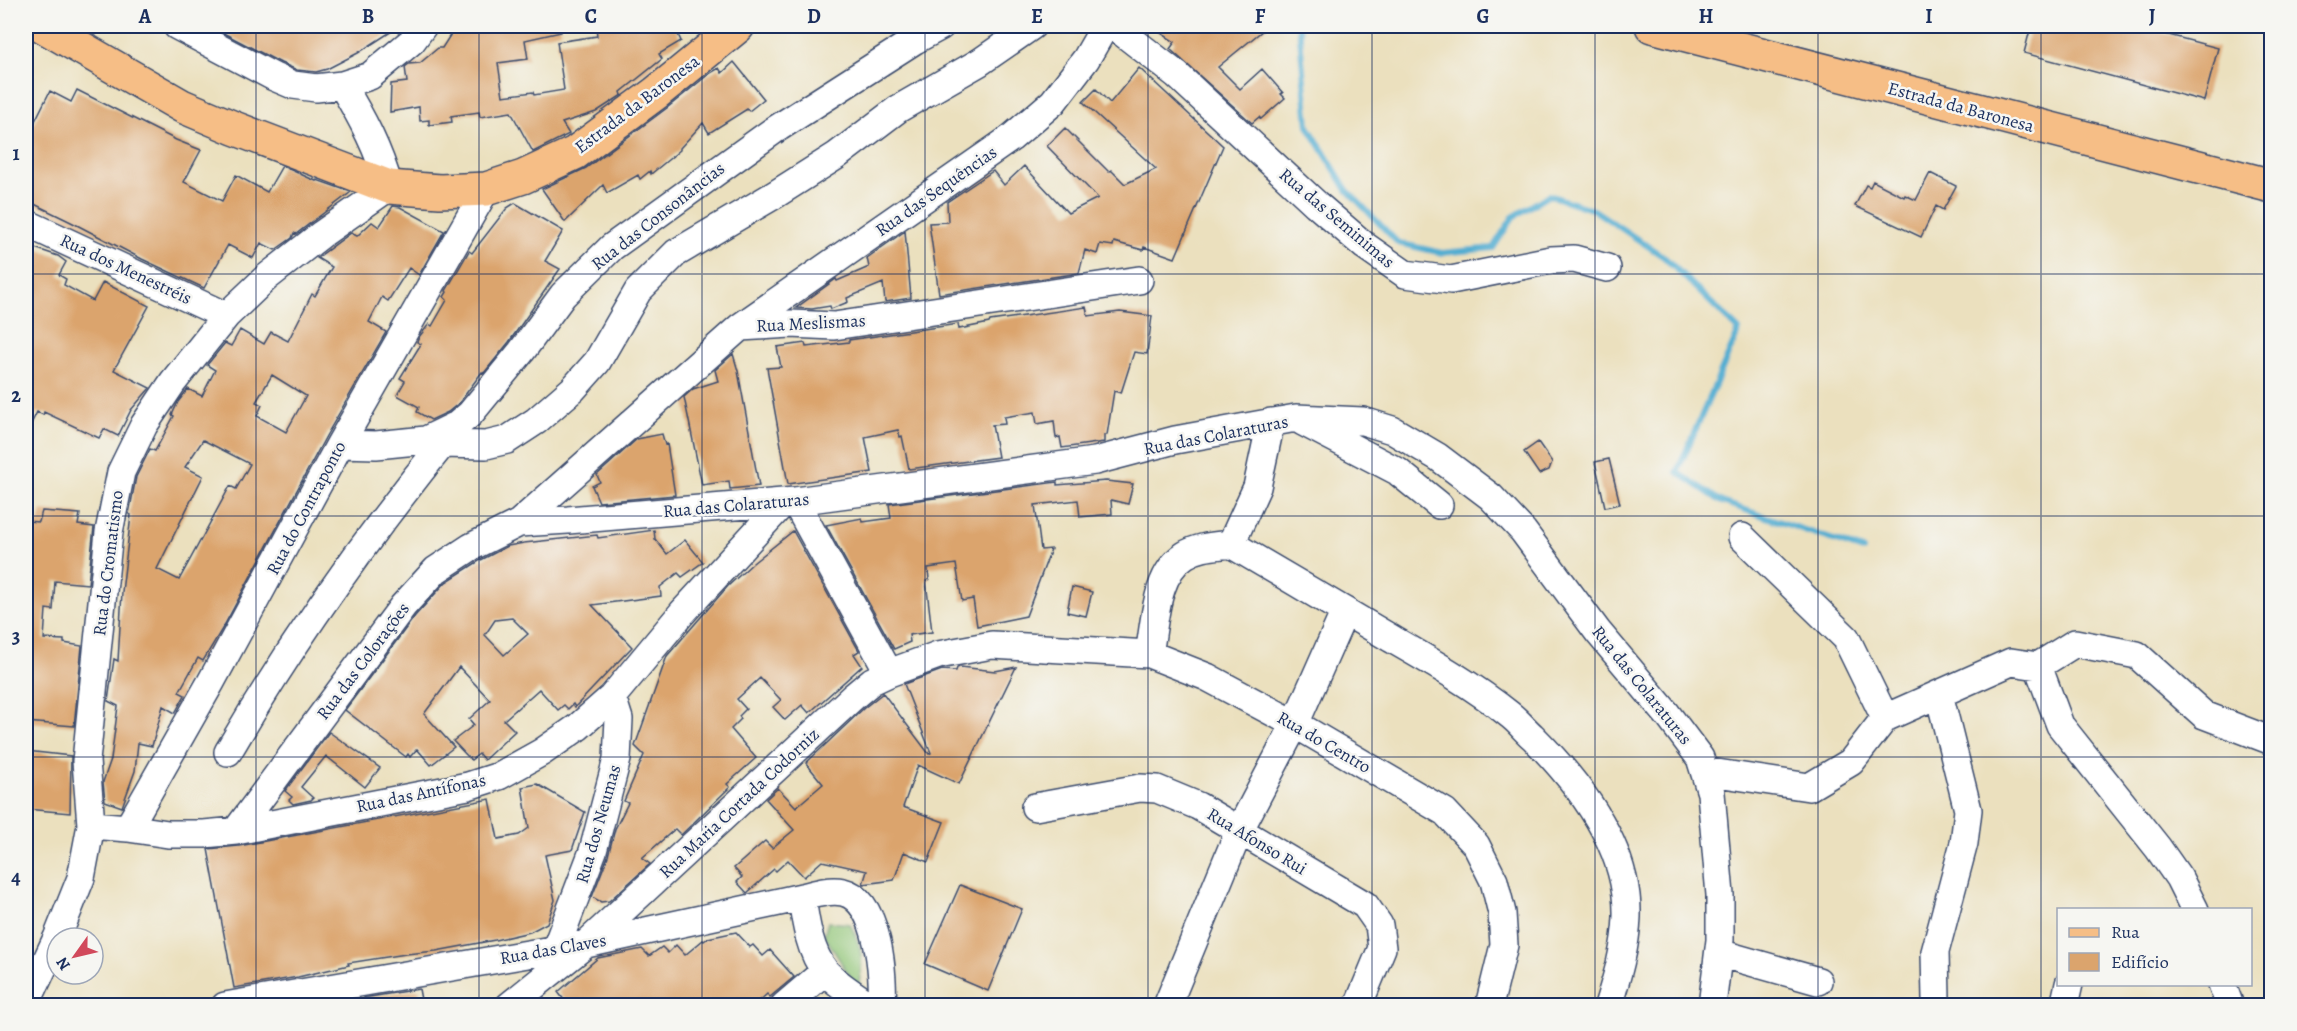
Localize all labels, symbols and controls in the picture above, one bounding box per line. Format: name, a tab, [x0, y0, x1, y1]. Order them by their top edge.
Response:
text: A	[138, 3, 152, 30]
text: B	[362, 3, 374, 30]
text: C	[585, 3, 597, 30]
text: D	[807, 3, 821, 30]
text: E	[1031, 3, 1043, 30]
text: F	[1255, 3, 1266, 30]
text: G	[1476, 3, 1490, 30]
text: H	[1699, 3, 1714, 30]
text: I	[1925, 3, 1933, 30]
text: J	[2149, 3, 2156, 30]
street label: Estrada da Baronesa	[570, 49, 705, 159]
street label: Estrada da Baronesa	[1885, 76, 2037, 138]
text: 1	[12, 140, 20, 167]
street label: Rua das Sequências	[870, 140, 1002, 242]
street label: Rua das Consonâncias	[586, 156, 730, 276]
street label: Rua das Seminimas	[1274, 163, 1400, 273]
street label: Rua dos Menestréis	[56, 228, 196, 310]
street label: Rua Meslismas	[756, 308, 866, 338]
text: 2	[11, 382, 21, 409]
street label: Rua das Colaraturas	[1142, 409, 1290, 461]
street label: Rua do Contraponto	[261, 437, 351, 579]
street label: Rua das Colaraturas	[662, 487, 810, 523]
street label: Rua do Cromatismo	[87, 489, 129, 637]
street label: Rua das Colorações	[311, 597, 415, 725]
street label: Rua das Colaraturas	[1586, 620, 1698, 750]
text: 3	[12, 623, 20, 650]
street label: Rua do Centro	[1273, 705, 1375, 779]
street label: Rua Maria Cortada Codorniz	[654, 722, 824, 884]
street label: Rua dos Neumas	[570, 762, 626, 886]
street label: Rua das Antífonas	[354, 768, 488, 818]
street label: Rua Afonso Rui	[1203, 802, 1311, 880]
text: 4	[11, 864, 21, 891]
legend	[2057, 908, 2252, 986]
text: Rua	[2111, 920, 2140, 944]
north arrow	[45, 926, 105, 986]
street label: Rua das Claves	[498, 928, 608, 970]
text: Edifício	[2111, 950, 2169, 974]
text: N	[51, 953, 76, 975]

